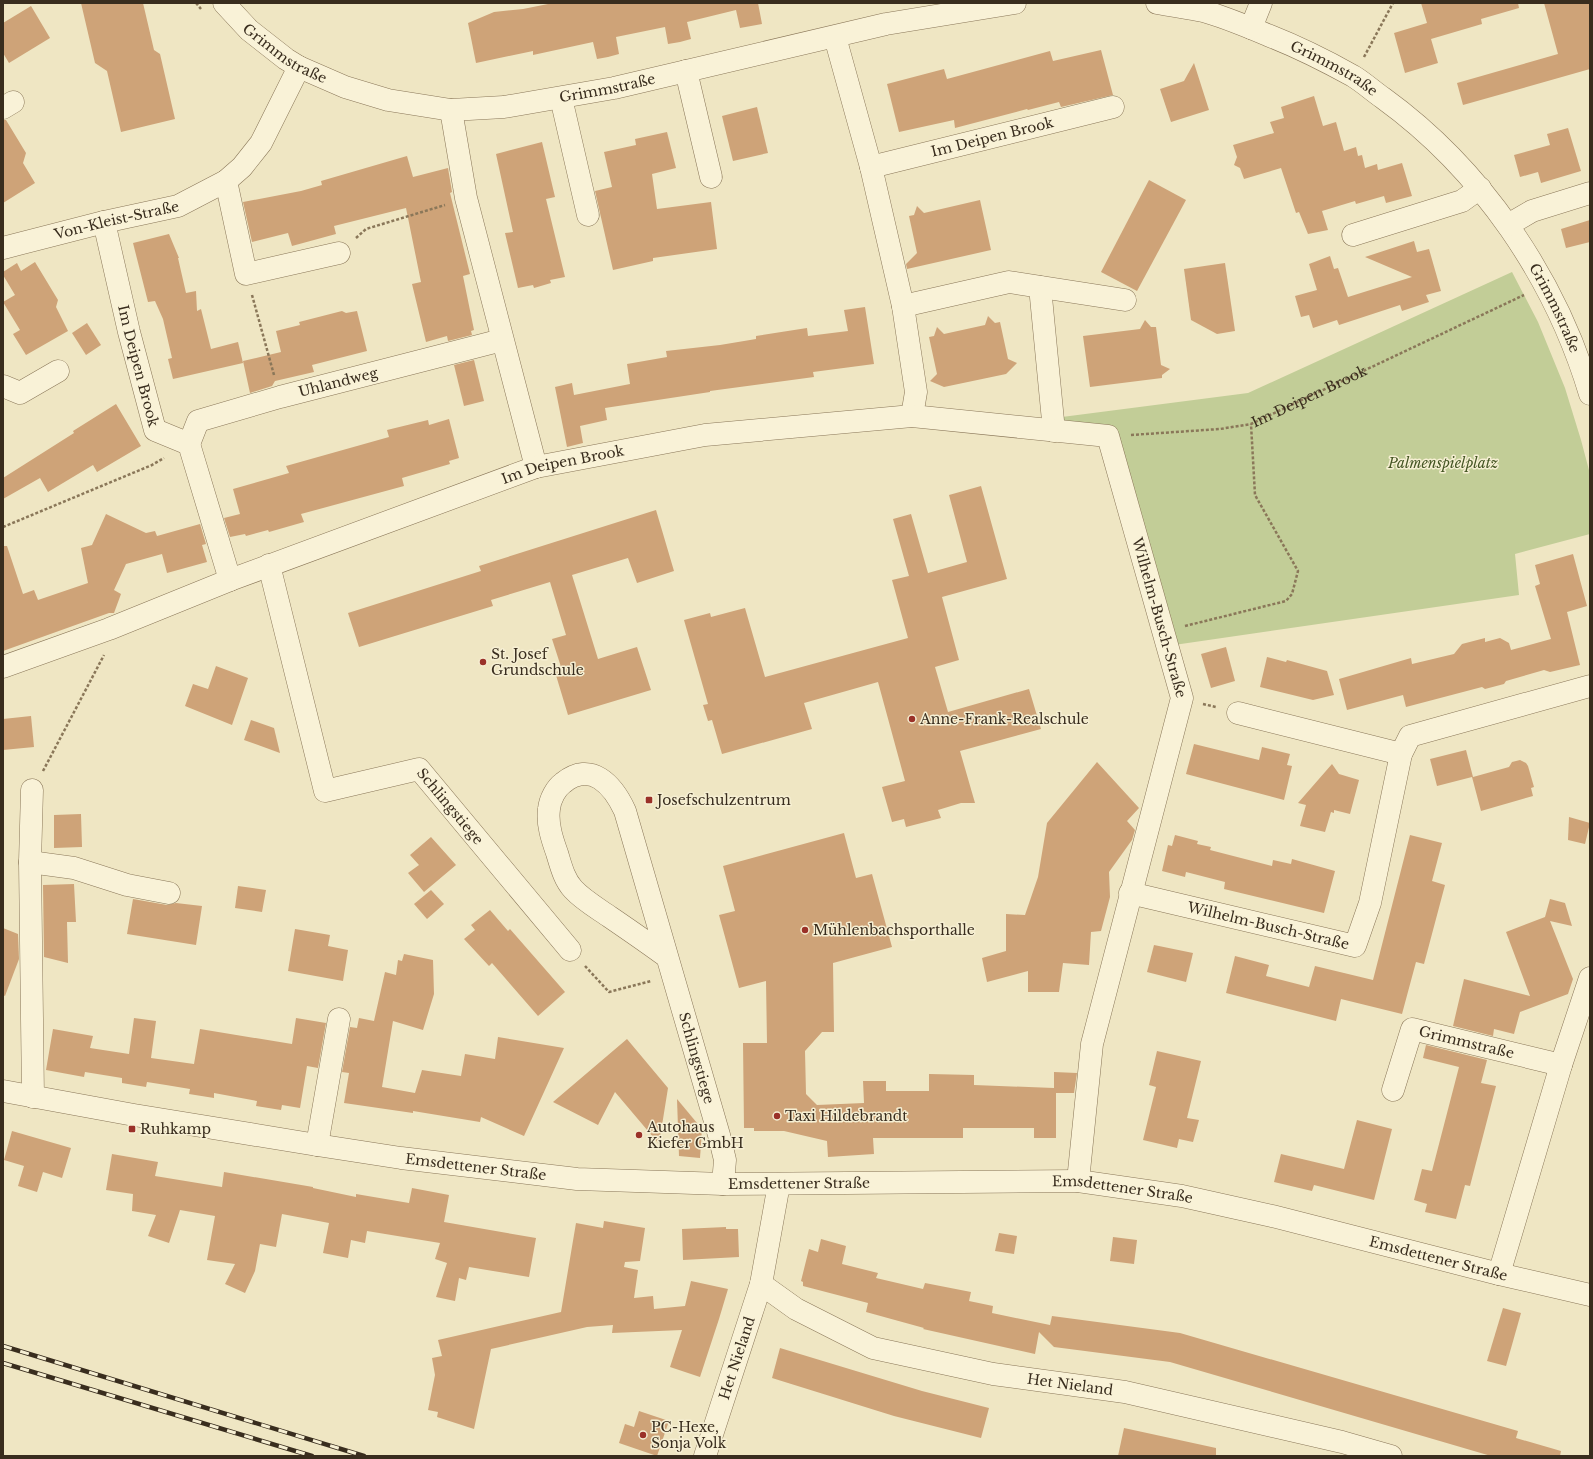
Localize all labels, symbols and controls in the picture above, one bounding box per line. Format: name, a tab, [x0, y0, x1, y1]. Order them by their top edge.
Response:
street label: Grimmstraße	[239, 20, 330, 87]
street label: Grimmstraße	[1288, 37, 1381, 100]
street label: Grimmstraße	[558, 70, 657, 106]
street label: Im Deipen Brook	[929, 113, 1056, 161]
street label: Von-Kleist-Straße	[51, 197, 181, 244]
street label: Grimmstraße	[1525, 260, 1584, 355]
street label: Im Deipen Brook	[114, 303, 163, 429]
street label: Im Deipen Brook	[1249, 361, 1370, 431]
street label: Uhlandweg	[296, 363, 380, 401]
street label: Im Deipen Brook	[499, 441, 626, 488]
park label: Palmenspielplatz	[1387, 454, 1498, 472]
street label: Wilhelm-Busch-Straße	[1128, 535, 1190, 700]
place label: St. Josef Grundschule	[491, 645, 584, 679]
marker: St. Josef Grundschule	[478, 657, 488, 667]
place label: Anne-Frank-Realschule	[919, 710, 1089, 728]
marker: Anne-Frank-Realschule	[907, 714, 917, 724]
street label: Schlingstiege	[413, 764, 487, 848]
place label: Josefschulzentrum	[655, 791, 791, 809]
marker: Josefschulzentrum	[644, 795, 654, 805]
street label: Wilhelm-Busch-Straße	[1185, 898, 1351, 953]
place label: Mühlenbachsporthalle	[813, 921, 975, 939]
marker: Mühlenbachsporthalle	[800, 925, 810, 935]
street label: Schlingstiege	[675, 1010, 718, 1106]
street label: Grimmstraße	[1417, 1022, 1516, 1062]
place label: Taxi Hildebrandt	[785, 1107, 908, 1125]
marker: Taxi Hildebrandt	[772, 1111, 782, 1121]
place label: Autohaus Kiefer GmbH	[646, 1118, 744, 1152]
place label: Ruhkamp	[140, 1120, 211, 1138]
marker: Ruhkamp	[127, 1124, 137, 1134]
marker: Autohaus Kiefer GmbH	[634, 1130, 644, 1140]
street label: Emsdettener Straße	[404, 1150, 547, 1184]
street label: Emsdettener Straße	[1052, 1172, 1195, 1207]
street label: Emsdettener Straße	[728, 1174, 870, 1193]
street label: Emsdettener Straße	[1367, 1232, 1509, 1285]
street label: Het Nieland	[715, 1314, 759, 1402]
street label: Het Nieland	[1026, 1370, 1115, 1399]
place label: PC-Hexe, Sonja Volk	[651, 1418, 727, 1452]
marker: PC-Hexe, Sonja Volk	[638, 1430, 648, 1440]

